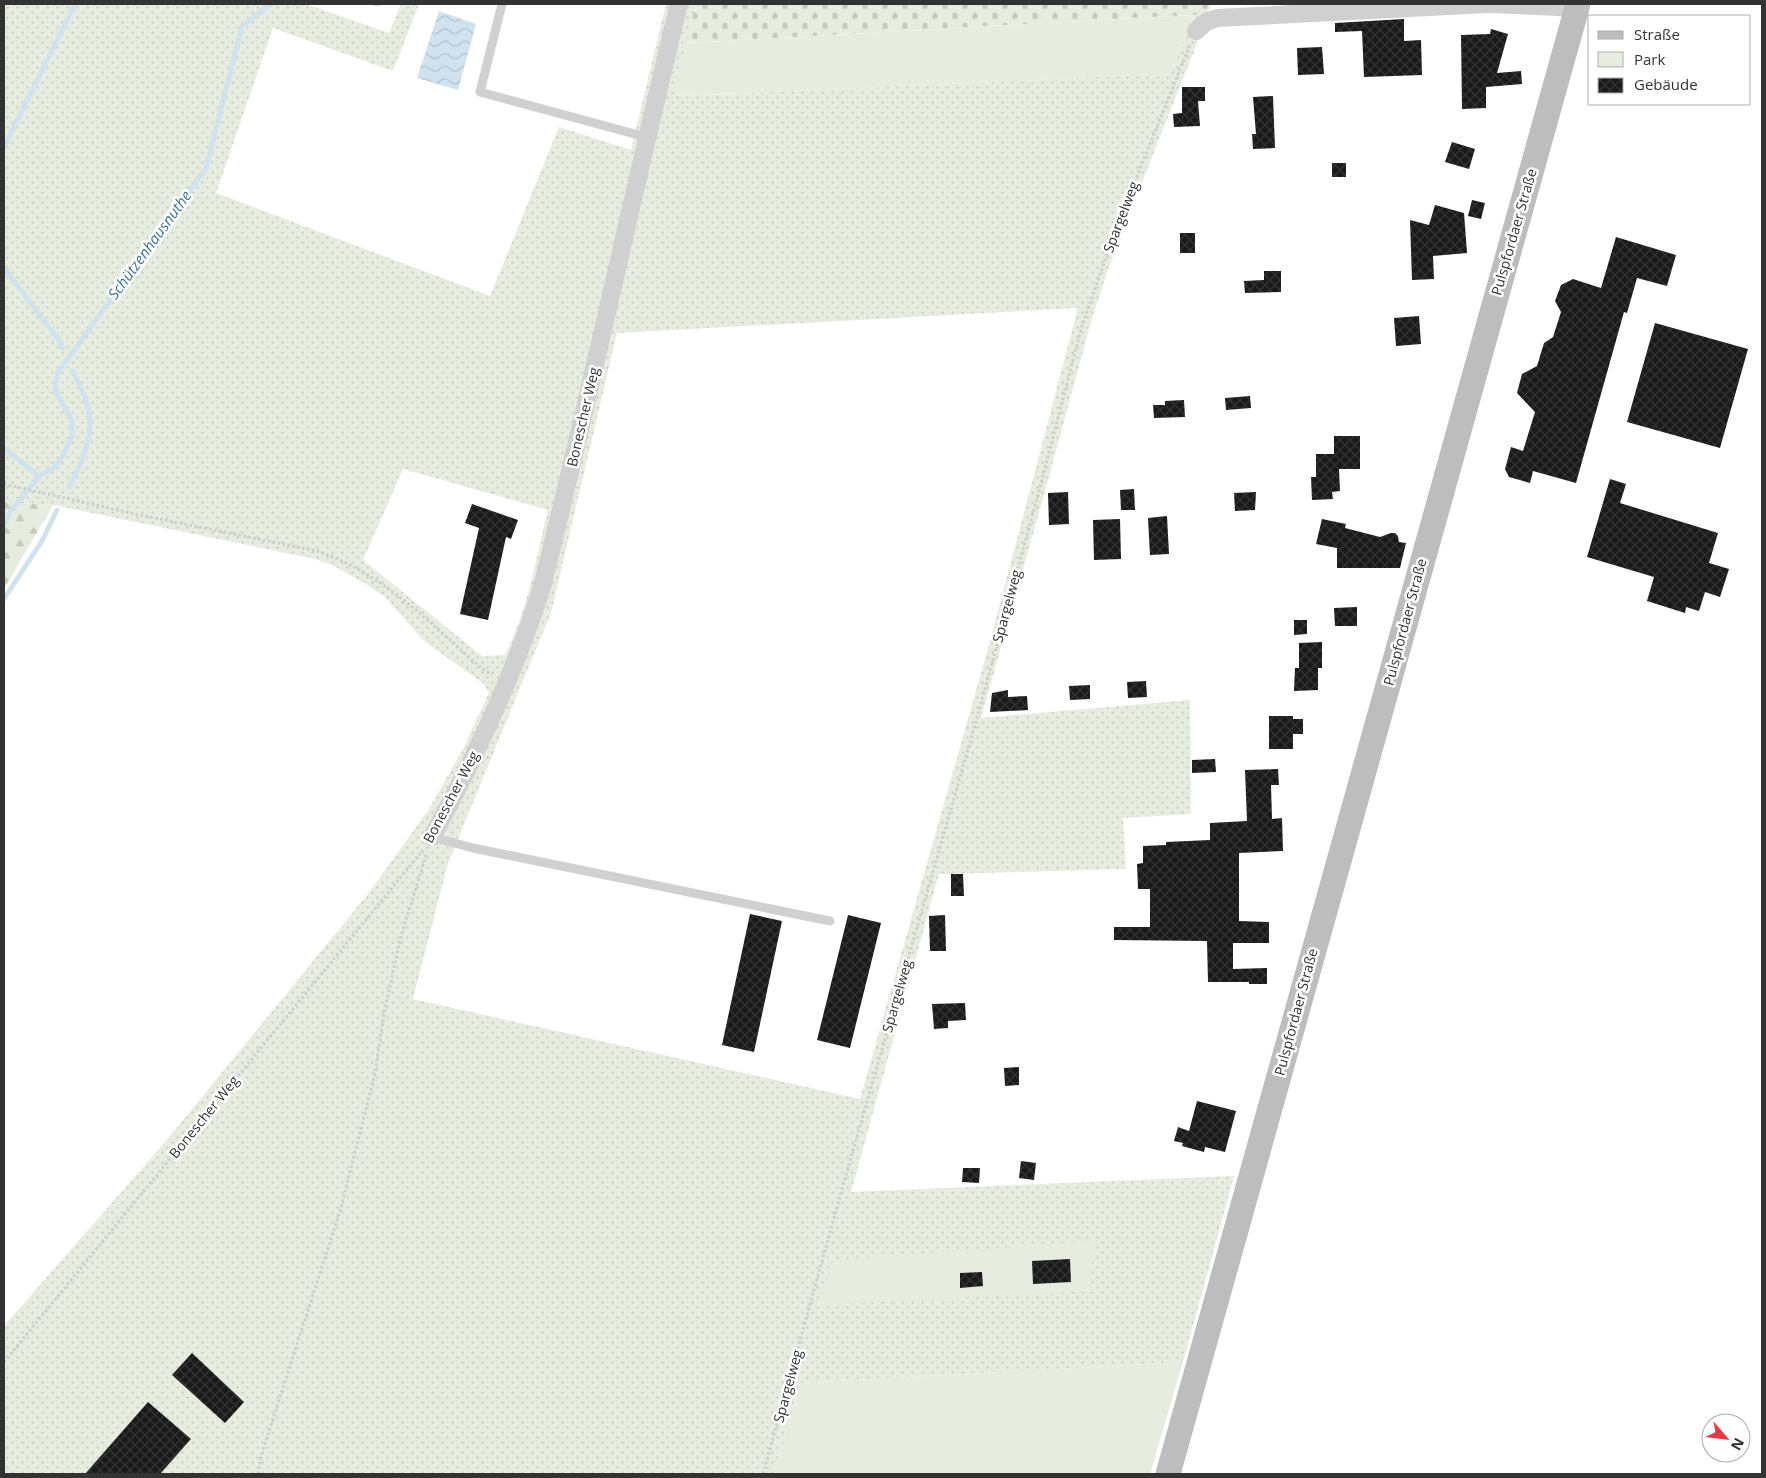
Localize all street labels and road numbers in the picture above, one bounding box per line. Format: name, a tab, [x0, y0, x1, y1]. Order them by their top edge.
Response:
street label: Pulspfordaer Straße	[1486, 166, 1541, 297]
street label: Spargelweg	[1098, 178, 1143, 255]
street label: Bonescher Weg	[562, 365, 603, 468]
street label: Pulspfordaer Straße	[1378, 556, 1431, 688]
street label: Spargelweg	[988, 567, 1026, 645]
street label: Bonescher Weg	[418, 747, 483, 846]
street label: Pulspfordaer Straße	[1269, 946, 1322, 1078]
street label: Spargelweg	[877, 957, 916, 1035]
street label: Bonescher Weg	[164, 1071, 243, 1162]
street label: Spargelweg	[769, 1347, 807, 1425]

